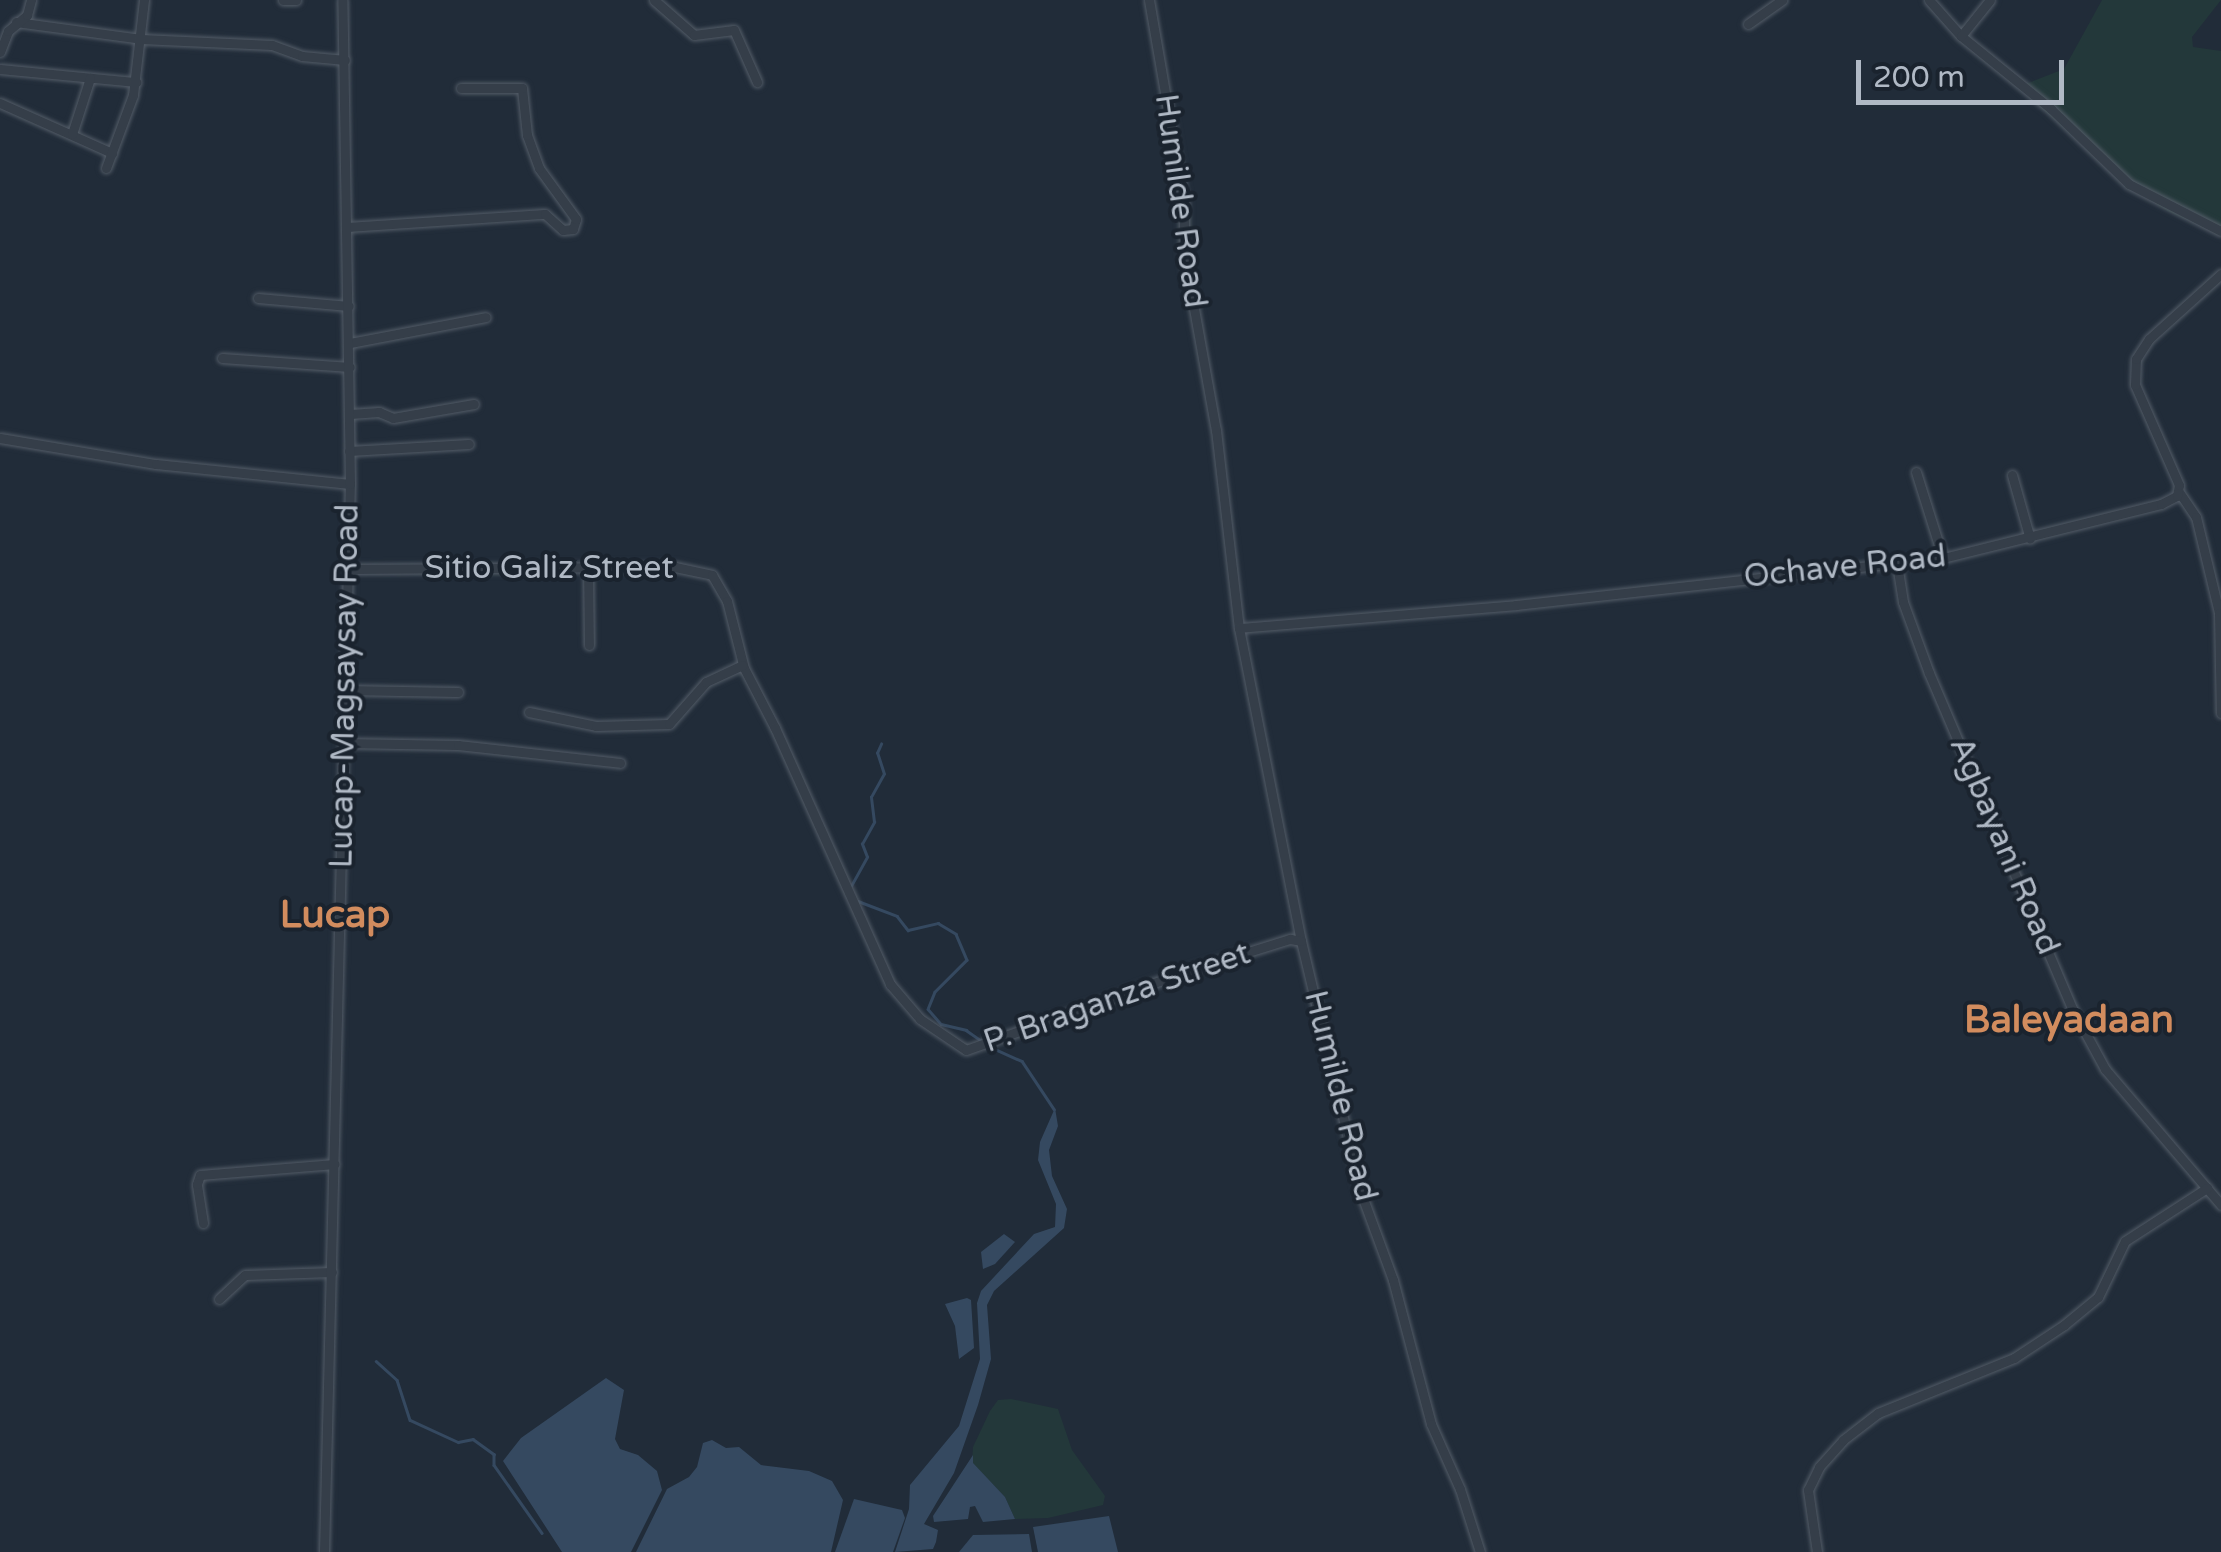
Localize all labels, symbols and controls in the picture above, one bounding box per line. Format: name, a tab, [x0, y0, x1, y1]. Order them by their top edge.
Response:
scale bar	[1861, 40, 2068, 102]
text: 200 m	[1873, 59, 1965, 96]
street label: Humilde Road	[1146, 92, 1214, 310]
street label: Lucap-Magsaysay Road	[323, 503, 367, 869]
street label: Ochave Road	[1742, 537, 1948, 597]
street label: Sitio Galiz Street	[424, 549, 674, 587]
street label: Agbayani Road	[1941, 731, 2067, 961]
district label: Lucap	[280, 893, 390, 939]
street label: P. Braganza Street	[979, 934, 1255, 1062]
street label: Humilde Road	[1295, 987, 1385, 1205]
district label: Baleyadaan	[1964, 998, 2174, 1044]

